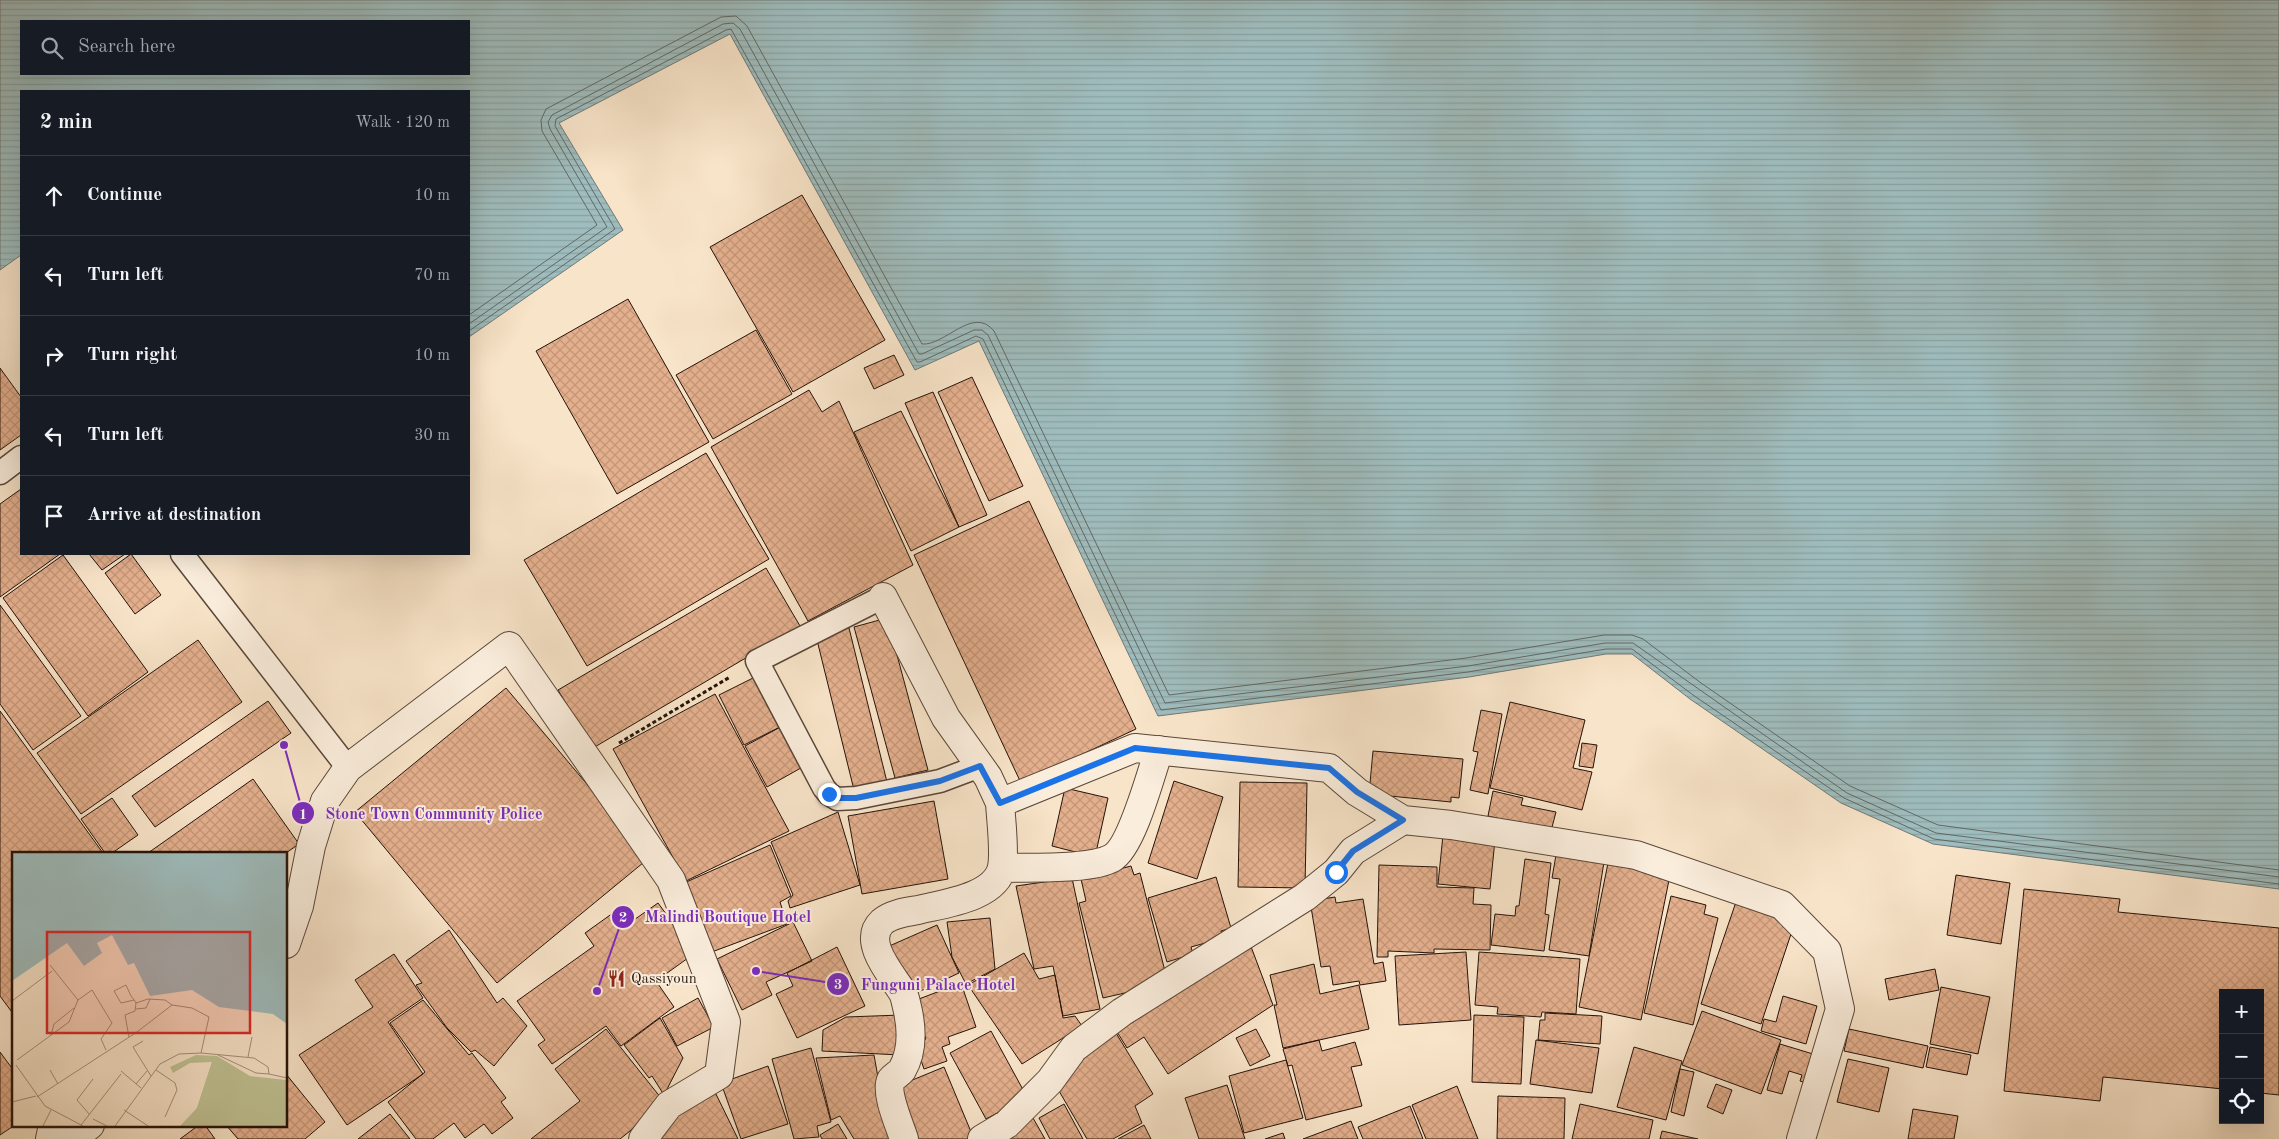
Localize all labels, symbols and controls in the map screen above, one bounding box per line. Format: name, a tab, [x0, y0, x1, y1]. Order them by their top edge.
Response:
search box	[20, 20, 470, 75]
icon: search	[38, 34, 66, 62]
text: Search here	[78, 38, 175, 57]
text: 2 min	[40, 112, 93, 133]
text: Walk · 120 m	[355, 115, 450, 131]
icon: ahead	[40, 182, 68, 210]
text: Continue	[87, 186, 162, 205]
text: 10 m	[414, 188, 450, 204]
icon: left	[40, 262, 68, 290]
text: Turn left	[87, 266, 164, 285]
text: 70 m	[414, 268, 450, 284]
icon: right	[40, 342, 68, 370]
text: Turn right	[87, 346, 177, 365]
text: 10 m	[414, 348, 450, 364]
icon: left	[40, 422, 68, 450]
text: Turn left	[87, 426, 164, 445]
text: 30 m	[414, 428, 450, 444]
icon: arrive	[40, 502, 68, 530]
text: Arrive at destination	[87, 506, 261, 525]
route end	[818, 783, 841, 806]
callout: Stone Town Community Police	[290, 798, 553, 829]
text: Stone Town Community Police	[325, 807, 543, 823]
text: 1	[299, 808, 307, 823]
inset map	[12, 852, 288, 1126]
route start	[1325, 861, 1348, 884]
callout: Malindi Boutique Hotel	[610, 901, 822, 932]
text: Malindi Boutique Hotel	[645, 910, 811, 926]
text: 2	[619, 911, 627, 926]
restaurant icon: Qassiyoun	[607, 968, 627, 988]
callout: Funguni Palace Hotel	[825, 968, 1025, 999]
place label: Qassiyoun	[631, 972, 697, 987]
text: 3	[834, 978, 842, 993]
text: Funguni Palace Hotel	[861, 978, 1016, 994]
map controls	[2219, 989, 2264, 1124]
button: +	[2219, 989, 2264, 1034]
button: −	[2219, 1034, 2264, 1079]
button: locate	[2219, 1079, 2264, 1124]

